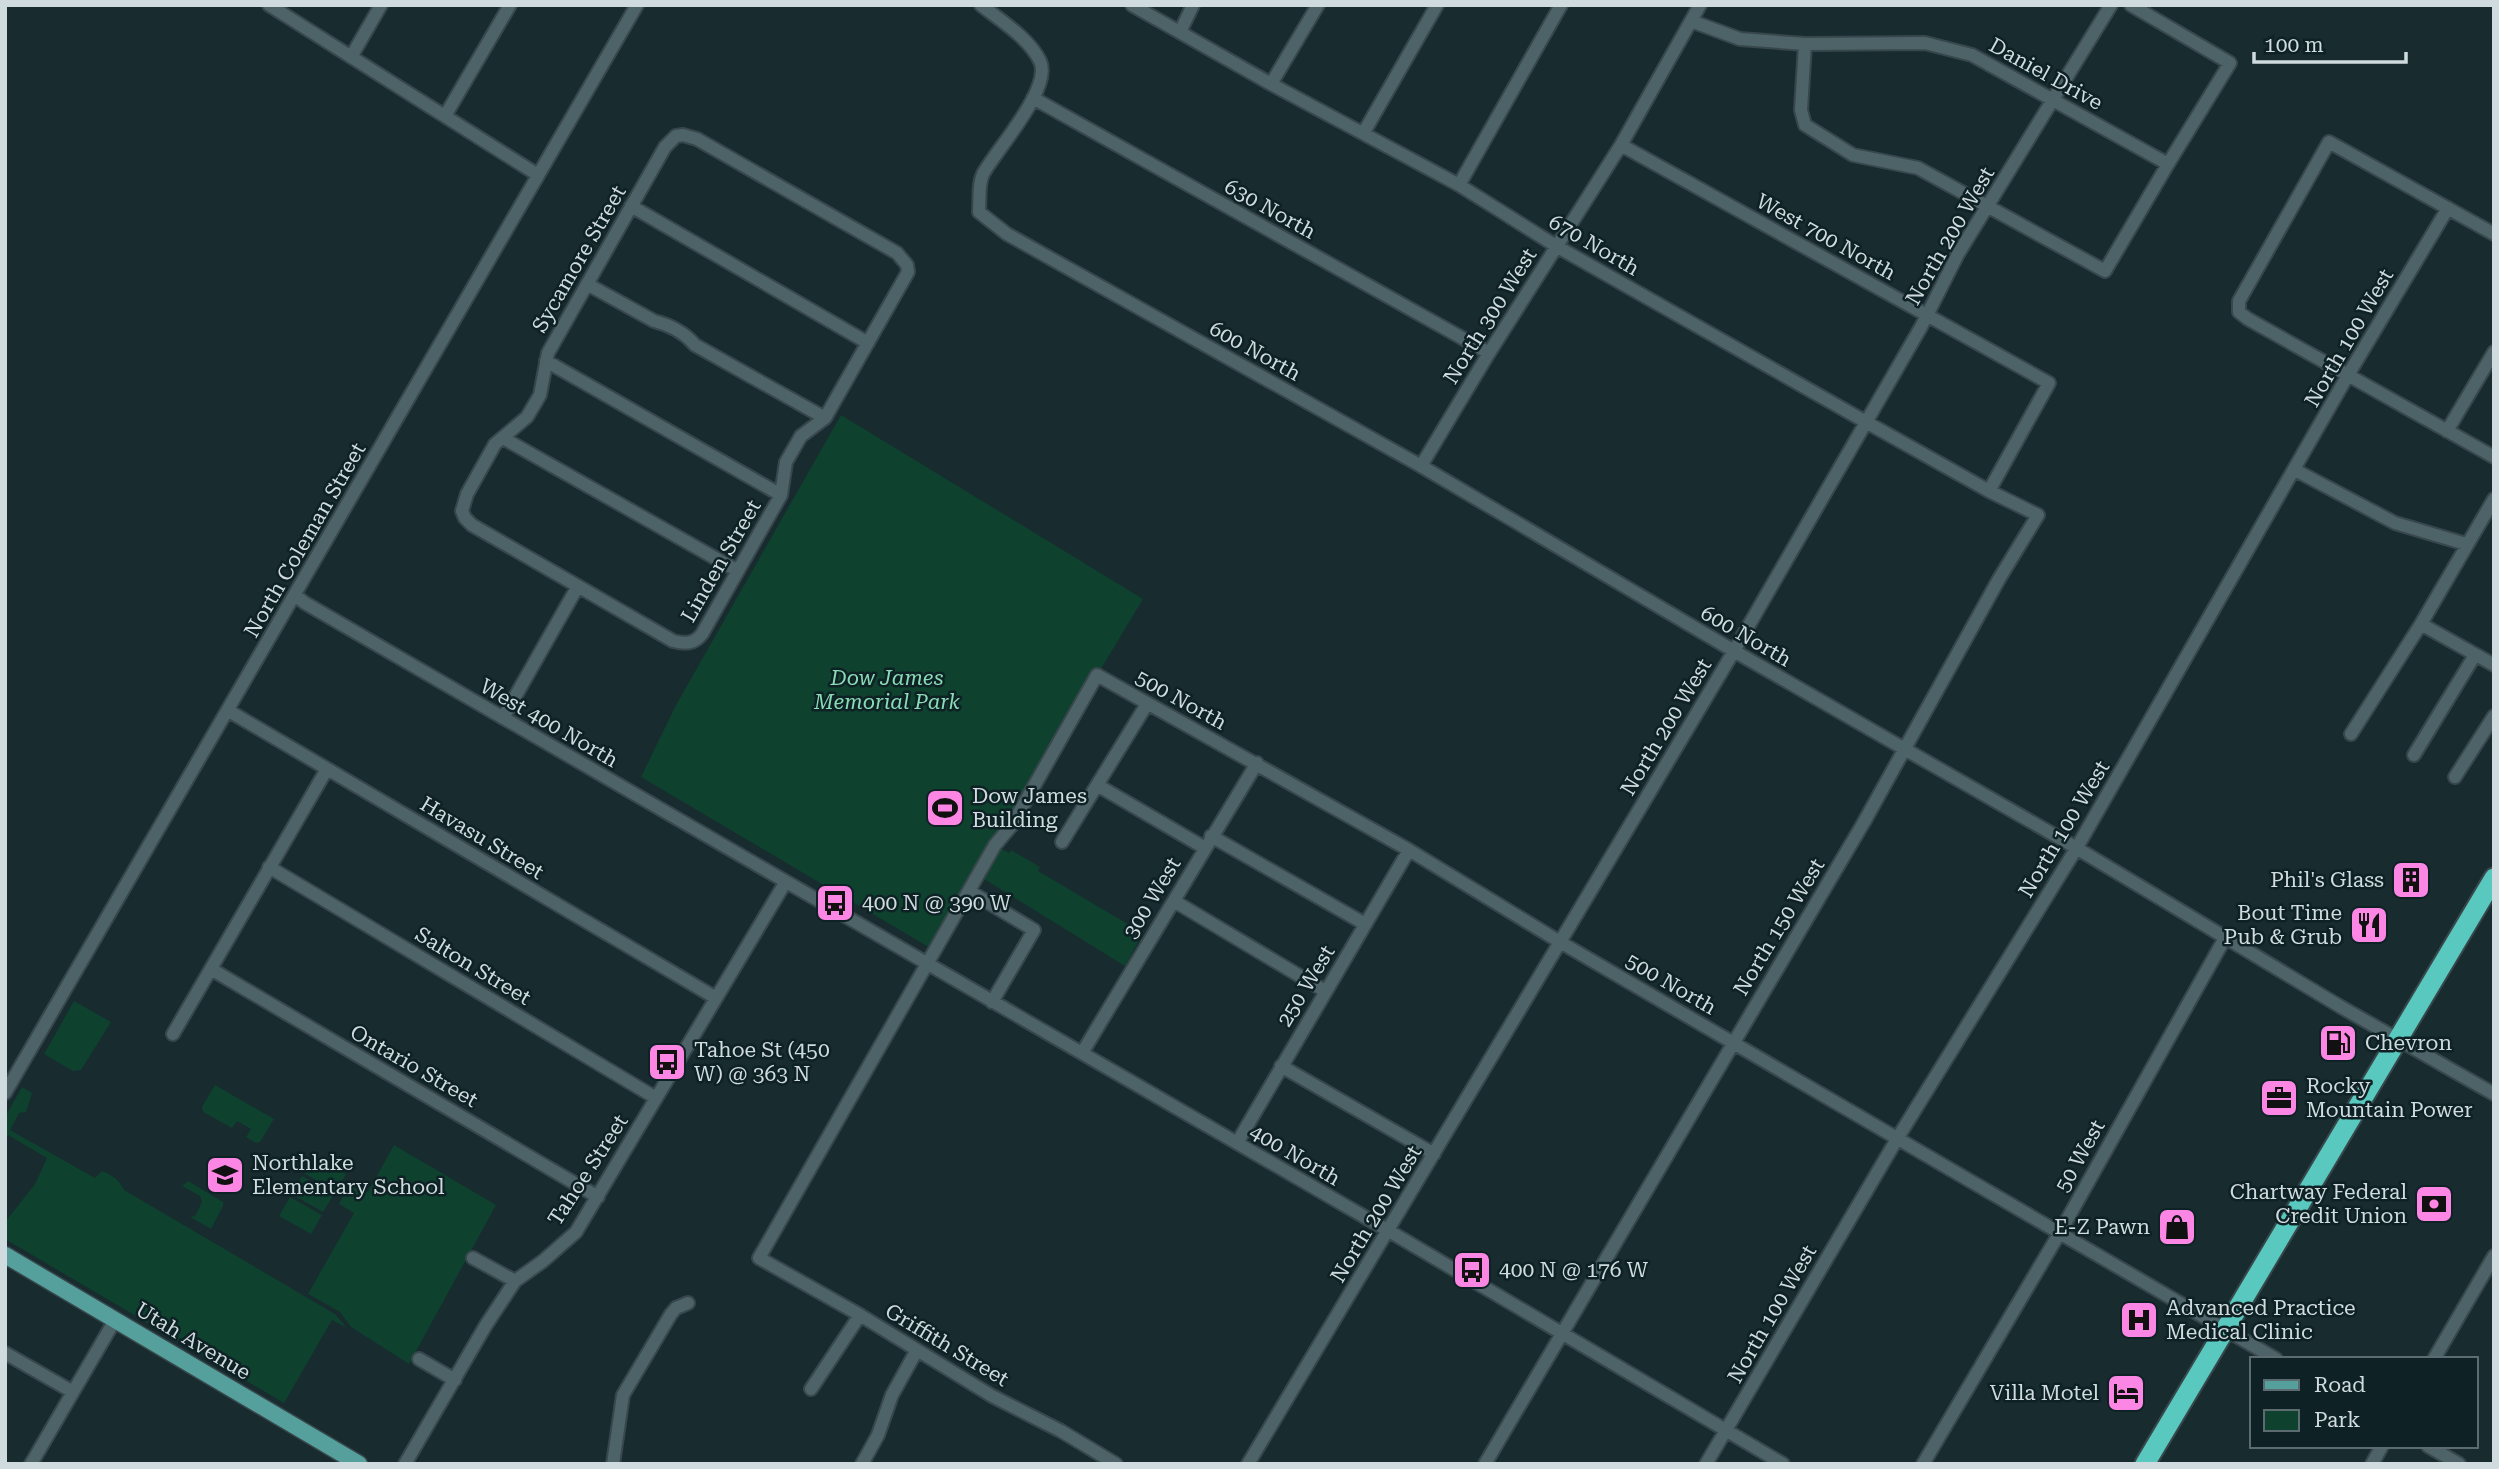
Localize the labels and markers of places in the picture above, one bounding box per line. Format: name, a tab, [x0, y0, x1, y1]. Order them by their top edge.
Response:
place label: Dow James Building	[972, 784, 1087, 832]
sports icon: Dow James Building	[924, 787, 966, 829]
building icon: Phil's Glass	[2390, 859, 2432, 901]
place label: Phil's Glass	[2270, 868, 2384, 892]
bus stop icon: 400 N @ 390 W	[814, 882, 856, 924]
place label: 400 N @ 390 W	[862, 891, 1012, 915]
place label: Bout Time Pub & Grub	[2224, 901, 2342, 949]
restaurant icon: Bout Time Pub & Grub	[2348, 904, 2390, 946]
fuel station icon: Chevron	[2317, 1022, 2359, 1064]
place label: Chevron	[2365, 1031, 2452, 1055]
place label: Tahoe St (450 W) @ 363 N	[694, 1038, 830, 1086]
bus stop icon: Tahoe St (450 W) @ 363 N	[646, 1041, 688, 1083]
place label: Rocky Mountain Power	[2306, 1074, 2473, 1122]
office icon: Rocky Mountain Power	[2258, 1077, 2300, 1119]
place label: Northlake Elementary School	[252, 1151, 445, 1199]
school or university icon: Northlake Elementary School	[204, 1154, 246, 1196]
place label: Chartway Federal Credit Union	[2230, 1180, 2408, 1228]
bank icon: Chartway Federal Credit Union	[2413, 1183, 2455, 1225]
shop icon: E-Z Pawn	[2156, 1206, 2198, 1248]
place label: E-Z Pawn	[2054, 1215, 2150, 1239]
bus stop icon: 400 N @ 176 W	[1451, 1249, 1493, 1291]
place label: 400 N @ 176 W	[1499, 1258, 1649, 1282]
place label: Advanced Practice Medical Clinic	[2166, 1296, 2356, 1344]
hospital icon: Advanced Practice Medical Clinic	[2118, 1299, 2160, 1341]
hotel icon: Villa Motel	[2105, 1372, 2147, 1414]
place label: Villa Motel	[1990, 1381, 2100, 1405]

